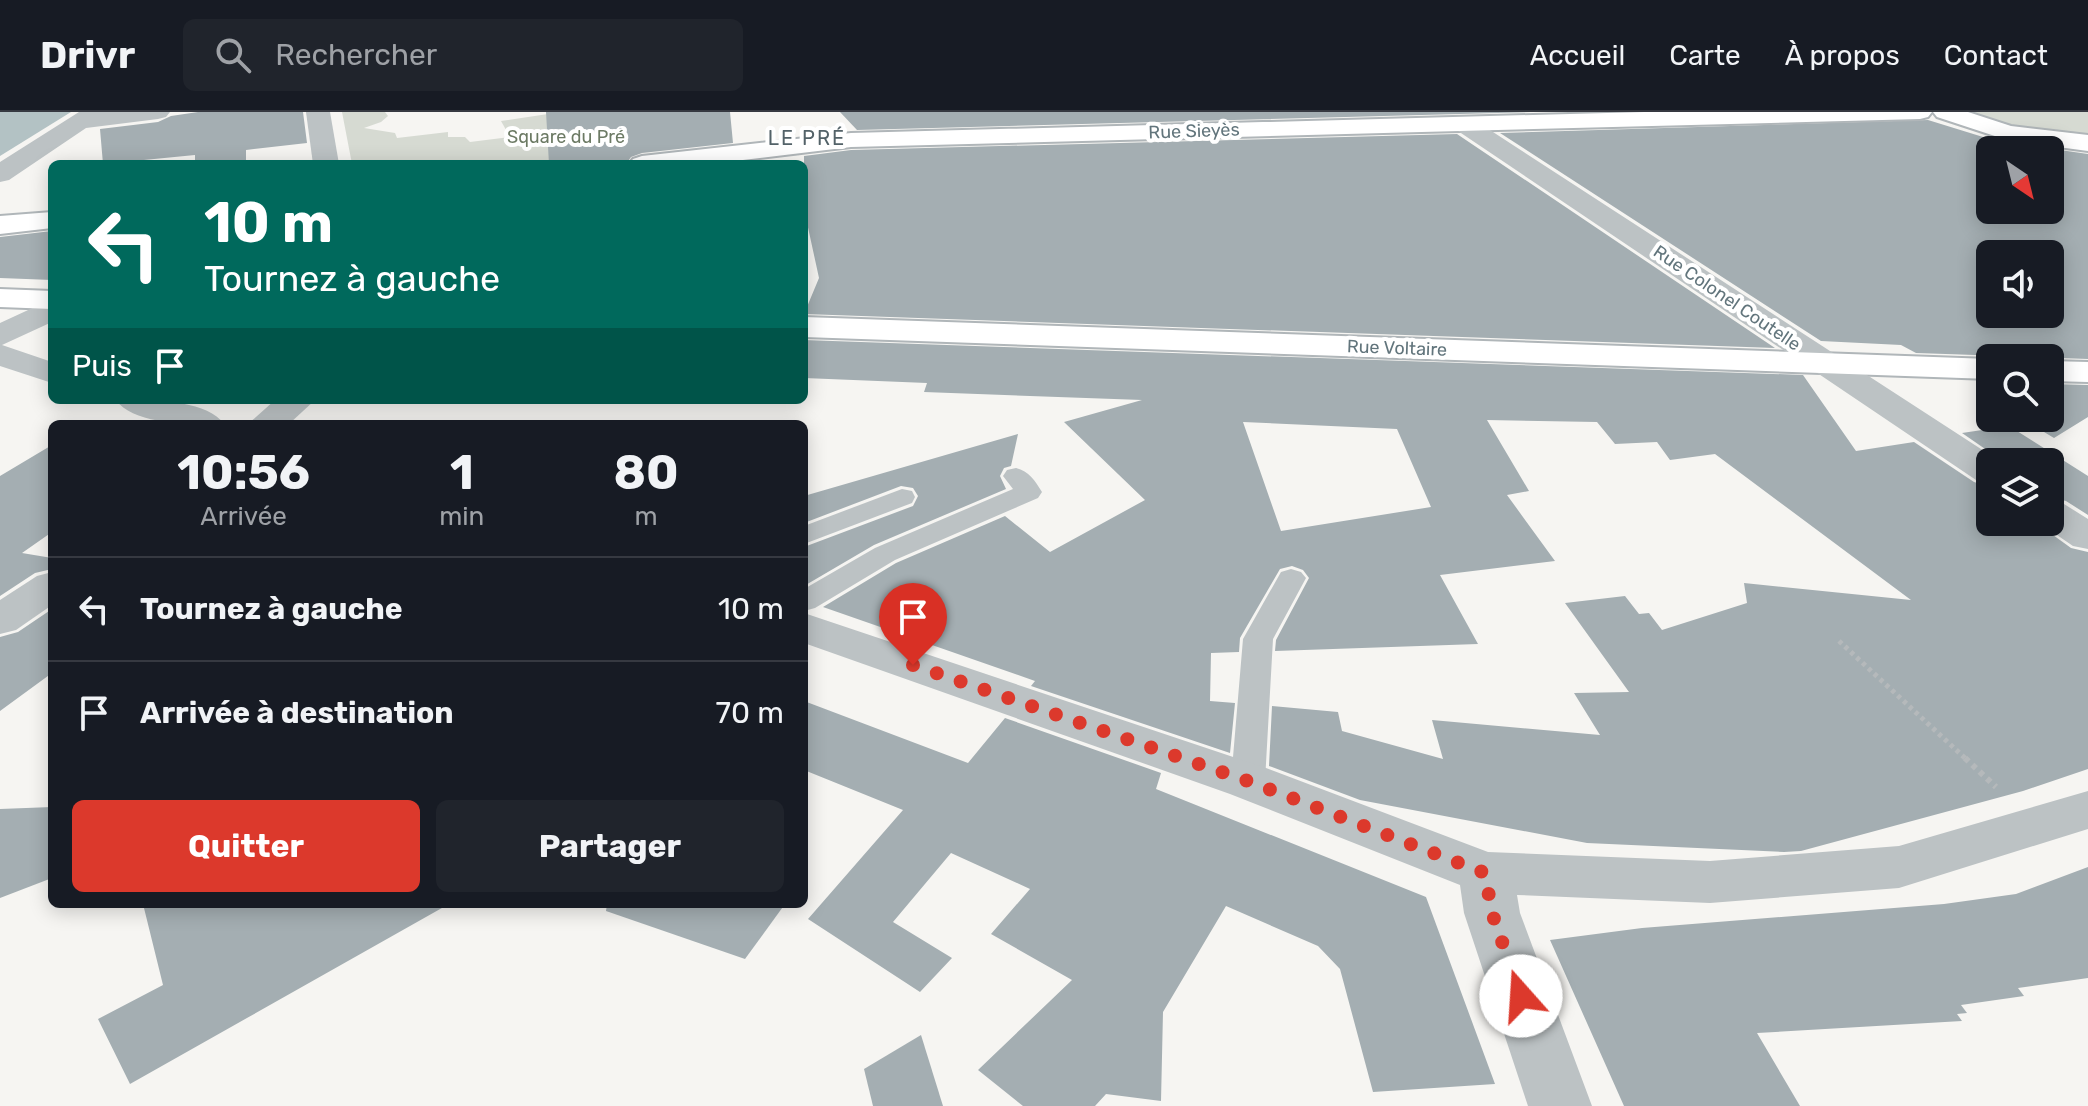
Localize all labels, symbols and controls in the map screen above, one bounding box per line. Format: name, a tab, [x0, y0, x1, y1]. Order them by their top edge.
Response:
search box	[183, 19, 743, 91]
text: Drivr	[40, 32, 135, 78]
icon: search	[211, 33, 255, 77]
text: Rechercher	[275, 37, 437, 73]
text: Accueil	[1530, 39, 1625, 72]
text: Carte	[1669, 39, 1741, 72]
text: À propos	[1785, 39, 1900, 72]
text: Contact	[1944, 39, 2048, 72]
street label: Rue Sieyès	[1148, 118, 1240, 144]
park label: Square du Pré	[507, 126, 625, 148]
district label: LE PRÉ	[768, 126, 846, 150]
north arrow	[1976, 136, 2064, 224]
map controls	[1976, 136, 2064, 536]
text: 10 m	[204, 190, 333, 256]
icon: left	[72, 192, 176, 296]
button: sound	[1976, 240, 2064, 328]
street label: Rue Colonel Coutelle	[1649, 241, 1805, 355]
text: Tournez à gauche	[204, 257, 500, 300]
street label: Rue Voltaire	[1347, 335, 1447, 361]
icon: arrive	[148, 344, 192, 388]
button: search	[1976, 344, 2064, 432]
text: Puis	[72, 348, 132, 384]
text: 10:56	[177, 444, 310, 501]
text: 1	[450, 444, 474, 501]
text: 80	[614, 444, 679, 501]
button: layers	[1976, 448, 2064, 536]
text: Arrivée	[200, 501, 287, 532]
text: min	[439, 501, 484, 532]
text: m	[635, 501, 658, 532]
pin	[879, 583, 947, 665]
icon: left	[72, 587, 116, 631]
text: Tournez à gauche	[140, 591, 403, 627]
text: 10 m	[718, 591, 784, 627]
icon: arrive	[891, 595, 935, 639]
icon: arrive	[72, 691, 116, 735]
text: Arrivée à destination	[140, 695, 454, 731]
text: 70 m	[716, 695, 784, 731]
button: Quitter	[72, 800, 420, 892]
button: Partager	[436, 800, 784, 892]
position arrow	[1479, 954, 1563, 1038]

